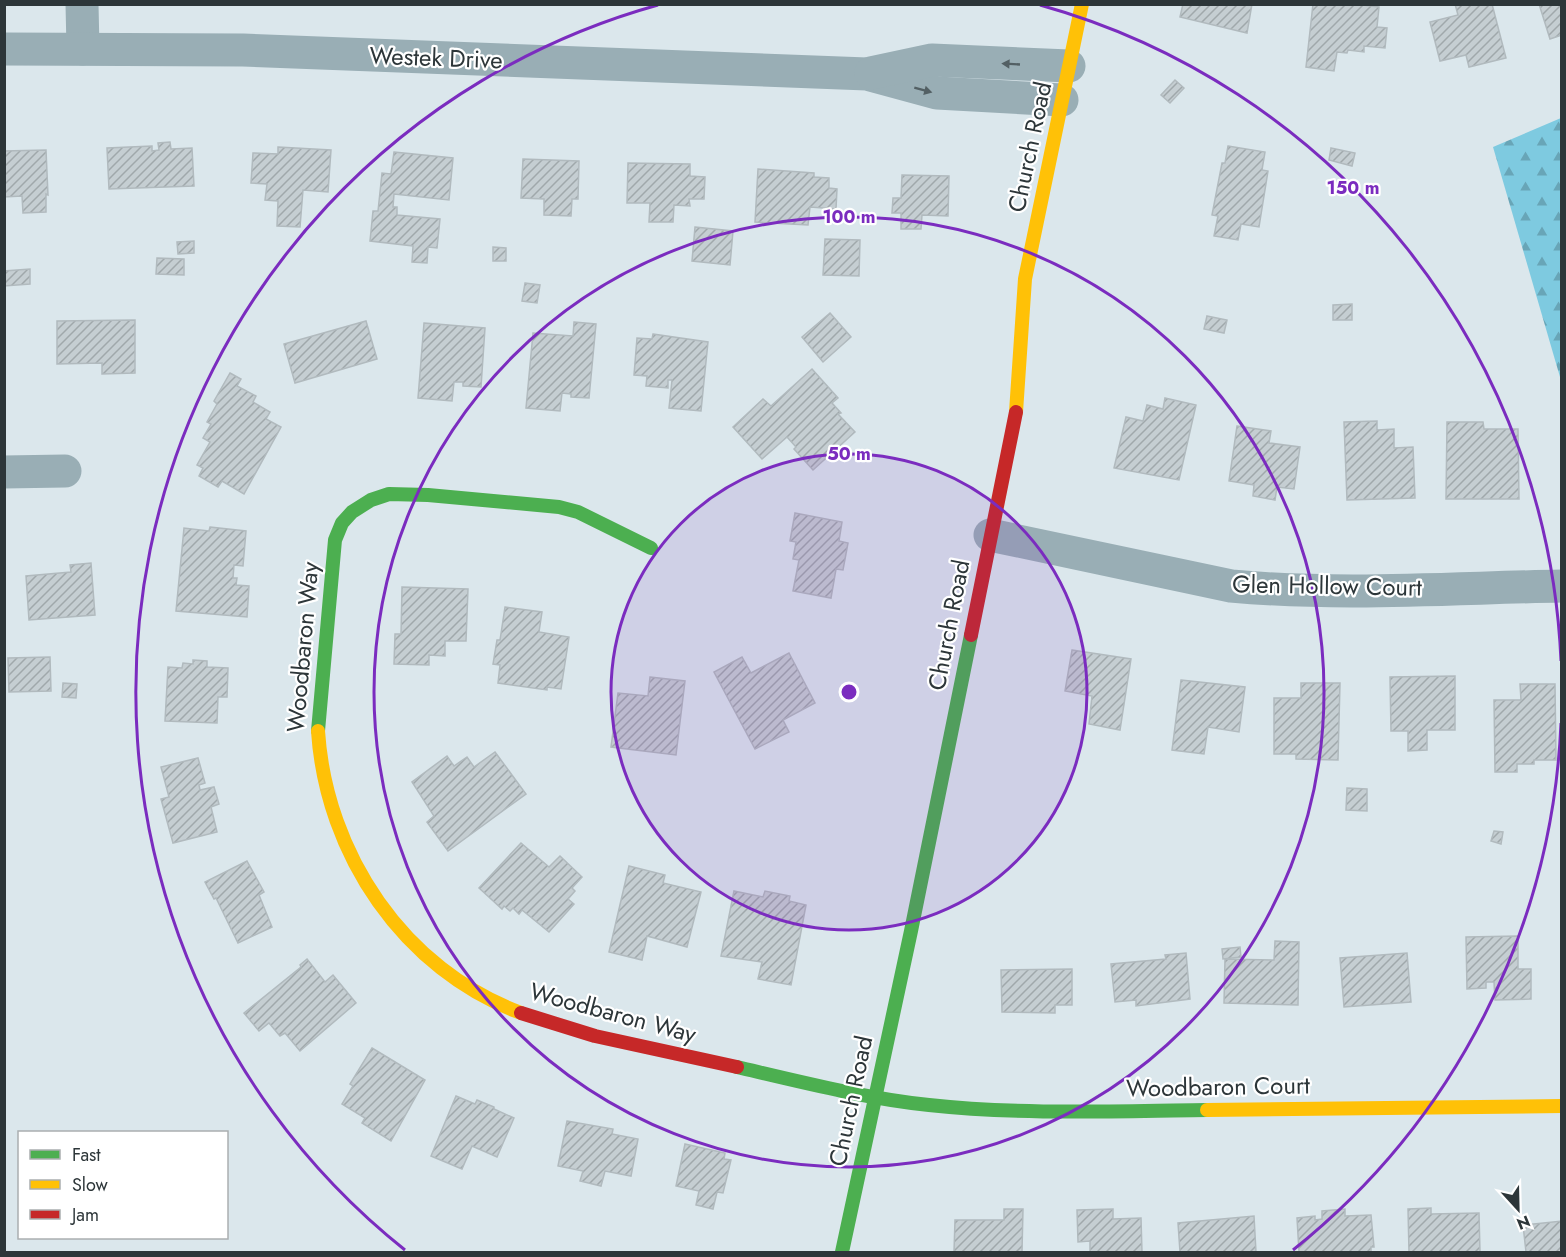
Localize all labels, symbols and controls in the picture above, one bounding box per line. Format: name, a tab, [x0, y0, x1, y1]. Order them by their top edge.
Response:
street label: Westek Drive	[369, 38, 503, 77]
one-way arrow	[1001, 59, 1020, 68]
street label: Church Road	[999, 78, 1060, 215]
one-way arrow	[914, 85, 932, 95]
text: 150 m	[1327, 175, 1379, 201]
text: 100 m	[822, 204, 876, 230]
text: 50 m	[827, 441, 871, 467]
street label: Church Road	[919, 557, 978, 693]
street label: Woodbaron Way	[278, 560, 327, 734]
street label: Glen Hollow Court	[1232, 566, 1423, 605]
centre of rings	[839, 682, 859, 702]
street label: Woodbaron Way	[526, 973, 701, 1052]
street label: Church Road	[820, 1032, 881, 1169]
street label: Woodbaron Court	[1126, 1067, 1310, 1106]
legend	[18, 1131, 228, 1239]
text: Fast	[72, 1142, 101, 1168]
text: Slow	[72, 1172, 109, 1198]
north arrow	[1488, 1179, 1548, 1239]
text: Jam	[70, 1202, 99, 1228]
text: N	[1513, 1209, 1534, 1235]

